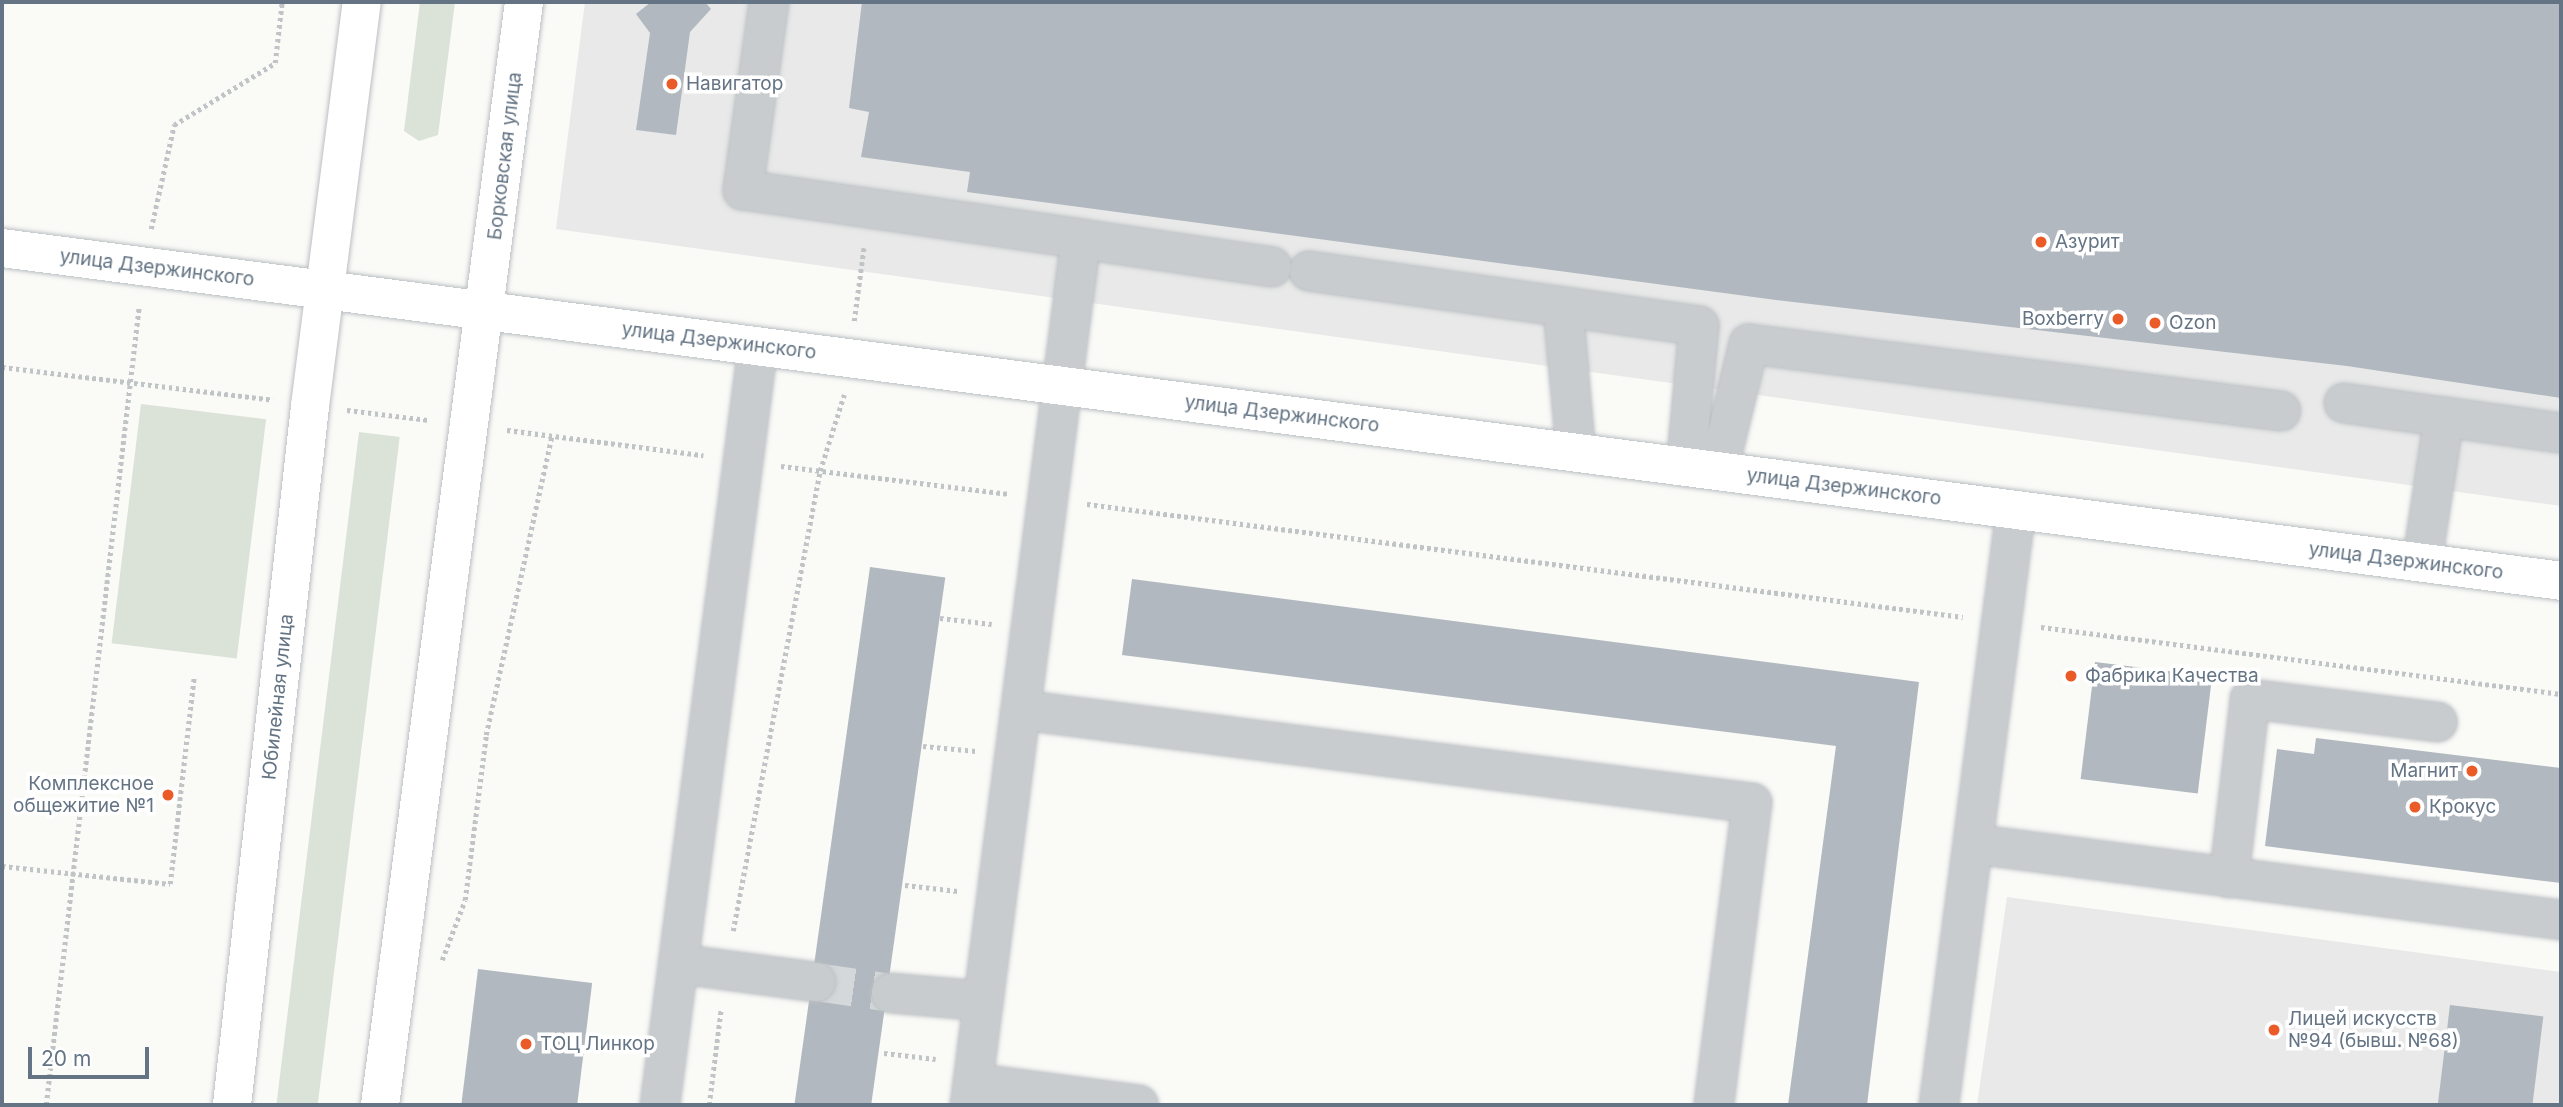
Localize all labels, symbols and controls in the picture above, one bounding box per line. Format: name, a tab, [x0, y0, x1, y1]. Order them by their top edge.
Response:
street label: Борковская улица	[483, 71, 527, 241]
place label: Навигатор	[686, 73, 783, 95]
marker: Навигатор	[664, 76, 680, 92]
place label: Азурит	[2055, 231, 2120, 253]
marker: Азурит	[2033, 234, 2049, 250]
street label: улица Дзержинского	[58, 245, 256, 291]
place label: Boxberry	[2022, 308, 2104, 330]
marker: Boxberry	[2110, 311, 2126, 327]
place label: Ozon	[2169, 312, 2216, 334]
marker: Ozon	[2147, 315, 2163, 331]
street label: улица Дзержинского	[620, 318, 818, 364]
street label: улица Дзержинского	[1183, 391, 1381, 437]
street label: улица Дзержинского	[1745, 464, 1943, 510]
street label: улица Дзержинского	[2307, 538, 2505, 584]
street label: Юбилейная улица	[258, 613, 298, 781]
place label: Фабрика Качества	[2085, 665, 2259, 687]
marker: Фабрика Качества	[2063, 668, 2079, 684]
place label: Магнит	[2390, 760, 2458, 782]
marker: Магнит	[2464, 763, 2480, 779]
place label: Комплексное общежитие №1	[13, 773, 154, 817]
marker: Комплексное общежитие №1	[160, 787, 176, 803]
place label: Крокус	[2429, 796, 2496, 818]
marker: Крокус	[2407, 799, 2423, 815]
place label: Лицей искусств №94 (бывш. №68)	[2288, 1008, 2459, 1052]
marker: Лицей искусств №94 (бывш. №68)	[2266, 1022, 2282, 1038]
place label: ТОЦ Линкор	[540, 1033, 655, 1055]
scale bar	[32, 1034, 152, 1078]
marker: ТОЦ Линкор	[518, 1036, 534, 1052]
text: 20 m	[41, 1046, 91, 1071]

